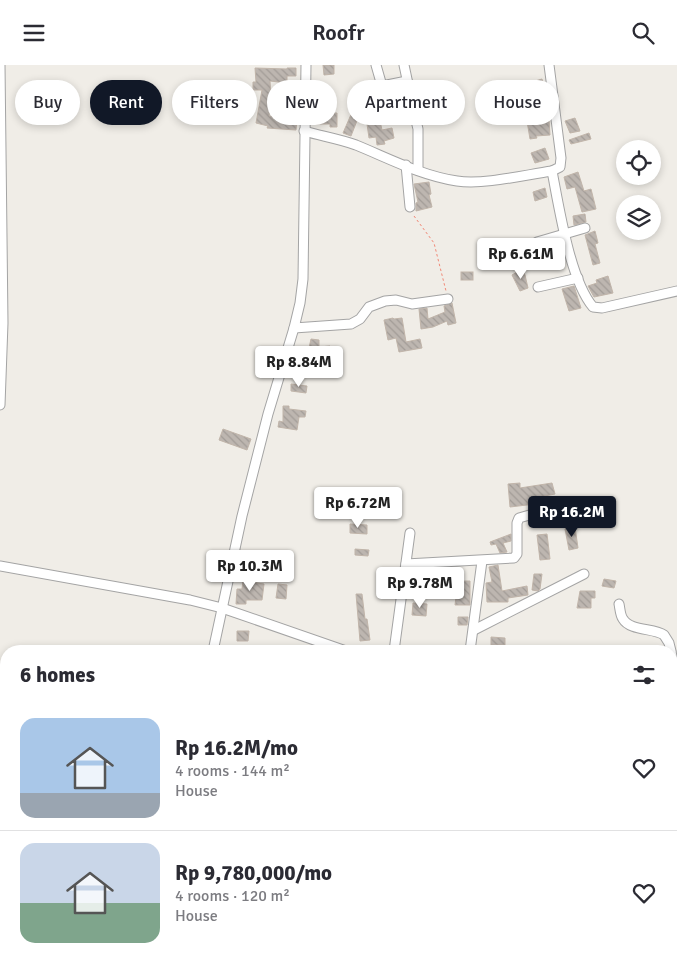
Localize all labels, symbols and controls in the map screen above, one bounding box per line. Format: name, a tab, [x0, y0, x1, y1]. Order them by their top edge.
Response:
icon: menu	[20, 19, 48, 47]
text: Roofr	[312, 19, 365, 46]
icon: search	[629, 19, 657, 47]
chip: Buy	[15, 80, 80, 125]
chip: Rent	[90, 80, 162, 125]
chip: Filters	[172, 80, 257, 125]
chip: New	[267, 80, 337, 125]
chip: Apartment	[347, 80, 465, 125]
chip: House	[475, 80, 559, 125]
map controls	[616, 140, 661, 240]
button: locate	[616, 140, 661, 185]
button: layers	[616, 195, 661, 240]
pin: Rp 6.61M	[469, 237, 573, 280]
text: Rp 6.61M	[488, 244, 554, 264]
pin: Rp 8.84M	[247, 345, 351, 388]
text: Rp 8.84M	[266, 352, 332, 372]
pin: Rp 6.72M	[306, 487, 410, 529]
text: Rp 6.72M	[325, 493, 391, 513]
pin: Rp 16.2M	[520, 495, 624, 538]
text: Rp 16.2M	[539, 502, 605, 522]
pin: Rp 10.3M	[198, 549, 302, 592]
text: Rp 10.3M	[217, 556, 283, 576]
pin: Rp 9.78M	[368, 567, 472, 609]
text: Rp 9.78M	[387, 573, 453, 593]
icon: filters	[630, 661, 658, 689]
text: 6 homes	[20, 662, 95, 688]
text: Rp 16.2M/mo	[175, 735, 298, 761]
icon: home	[60, 738, 120, 798]
icon: heart	[630, 754, 658, 782]
text: 4 rooms · 144 m²	[175, 761, 290, 781]
text: House	[175, 781, 218, 801]
text: Rp 9,780,000/mo	[175, 860, 332, 886]
icon: home	[60, 863, 120, 923]
icon: heart	[630, 879, 658, 907]
text: 4 rooms · 120 m²	[175, 886, 290, 906]
text: House	[175, 906, 218, 926]

